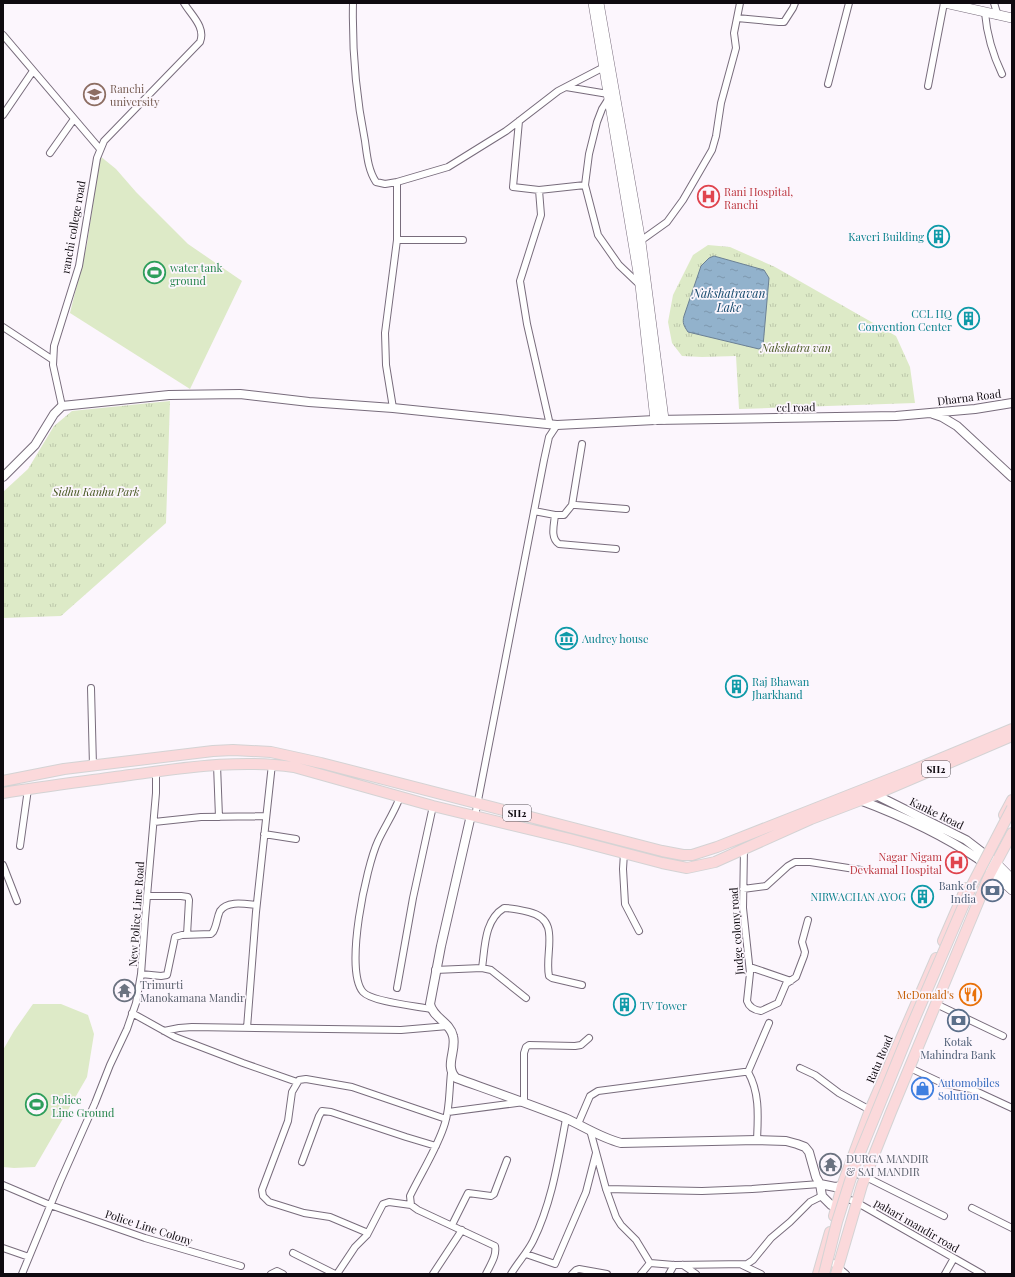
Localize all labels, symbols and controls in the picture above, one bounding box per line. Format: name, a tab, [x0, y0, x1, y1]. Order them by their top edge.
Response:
school or university icon: Ranchi university	[82, 81, 108, 107]
place label: Ranchi university	[110, 81, 160, 109]
street label: ranchi college road	[57, 179, 89, 275]
hospital icon: Rani Hospital, Ranchi	[696, 184, 722, 210]
place label: Rani Hospital, Ranchi	[724, 184, 793, 212]
building icon: Kaveri Building	[926, 223, 952, 249]
place label: Kaveri Building	[848, 229, 924, 244]
sports icon: water tank ground	[142, 260, 168, 286]
place label: water tank ground	[170, 260, 223, 288]
water label: Nakshatravan Lake	[691, 285, 766, 315]
place label: CCL HQ Convention Center	[858, 306, 953, 334]
building icon: CCL HQ Convention Center	[955, 306, 981, 332]
park label: Nakshatra van	[760, 340, 831, 355]
street label: Dharna Road	[936, 386, 1002, 408]
street label: ccl road	[776, 399, 816, 415]
park label: Sidhu Kanhu Park	[51, 484, 140, 499]
museum icon: Audrey house	[553, 625, 579, 651]
place label: Audrey house	[581, 631, 649, 646]
building icon: Raj Bhawan Jharkhand	[724, 674, 750, 700]
place label: Raj Bhawan Jharkhand	[751, 674, 810, 702]
road number: SH2	[922, 761, 950, 777]
street label: Kanke Road	[907, 793, 967, 833]
road number: SH2	[503, 805, 531, 821]
place label: Nagar Nigam Devkamal Hospital	[850, 849, 942, 877]
hospital icon: Nagar Nigam Devkamal Hospital	[944, 849, 970, 875]
street label: New Police Line Road	[125, 860, 147, 967]
place label: Bank of India	[939, 878, 977, 906]
bank icon: Bank of India	[979, 878, 1005, 904]
building icon: NIRWACHAN AYOG	[909, 883, 935, 909]
street label: Judge colony road	[725, 886, 747, 976]
place label: NIRWACHAN AYOG	[811, 889, 906, 904]
temple icon: Trimurti Manokamana Mandir	[112, 977, 138, 1003]
place label: Trimurti Manokamana Mandir	[140, 977, 245, 1005]
restaurant icon: McDonald's	[957, 981, 983, 1007]
place label: McDonald's	[897, 987, 954, 1002]
building icon: TV Tower	[612, 992, 638, 1018]
place label: TV Tower	[640, 998, 687, 1013]
bank icon: Kotak Mahindra Bank	[945, 1008, 971, 1034]
street label: Ratu Road	[862, 1032, 896, 1085]
place label: Kotak Mahindra Bank	[920, 1034, 996, 1062]
shop icon: Automobiles Solution	[909, 1075, 935, 1101]
place label: Automobiles Solution	[937, 1075, 1000, 1103]
sports icon: Police Line Ground	[24, 1092, 50, 1118]
place label: Police Line Ground	[52, 1092, 115, 1120]
temple icon: DURGA MANDIR & SAI MANDIR	[817, 1151, 843, 1177]
place label: DURGA MANDIR & SAI MANDIR	[846, 1151, 930, 1179]
street label: pahari mandir road	[872, 1194, 963, 1256]
street label: Police Line Colony	[103, 1206, 195, 1248]

